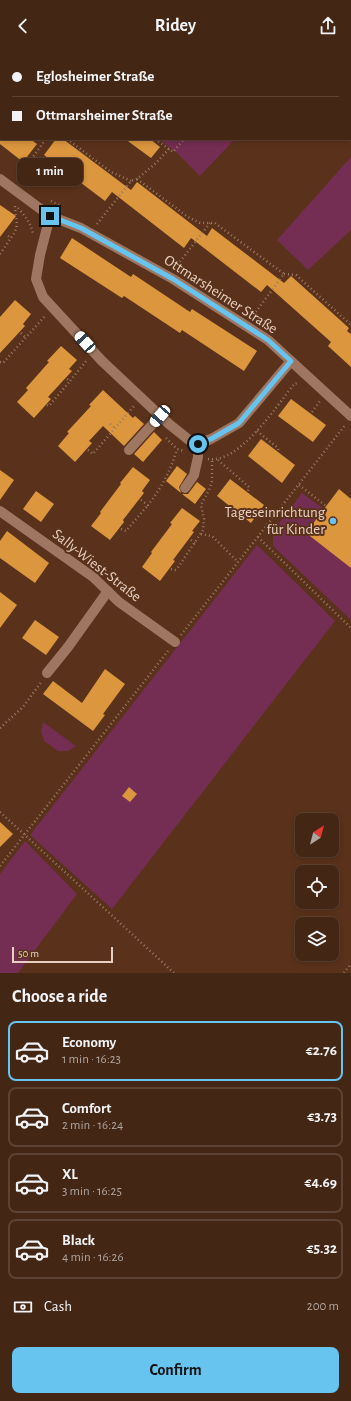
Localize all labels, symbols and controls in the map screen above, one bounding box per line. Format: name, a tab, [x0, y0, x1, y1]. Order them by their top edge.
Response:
icon: back	[12, 15, 34, 37]
icon: share	[317, 15, 339, 37]
text: Ridey	[155, 17, 196, 35]
text: Eglosheimer Straße	[36, 69, 154, 84]
text: Ottmarsheimer Straße	[36, 108, 173, 123]
callout: 1 min	[17, 158, 83, 186]
text: 1 min	[36, 165, 64, 178]
route end	[41, 207, 59, 225]
street label: Ottmarsheimer Straße	[161, 252, 280, 337]
car	[73, 329, 97, 355]
car	[148, 403, 172, 429]
route start	[189, 435, 207, 453]
place label: Tageseinrichtung für Kinder	[224, 505, 326, 537]
marker: Tageseinrichtung für Kinder	[328, 516, 338, 526]
street label: Sally-Wiest-Straße	[50, 526, 144, 605]
north arrow	[295, 813, 339, 857]
map controls	[295, 813, 339, 961]
button: locate	[295, 865, 339, 909]
button: layers	[295, 917, 339, 961]
scale bar	[12, 945, 113, 964]
text: 50 m	[18, 948, 39, 959]
text: Choose a ride	[12, 988, 107, 1006]
icon: car	[14, 1033, 50, 1069]
text: Economy	[62, 1035, 116, 1050]
text: €2.76	[306, 1043, 337, 1058]
text: 1 min · 16:23	[62, 1053, 121, 1066]
icon: car	[14, 1099, 50, 1135]
text: Comfort	[62, 1101, 111, 1116]
text: €3.73	[307, 1109, 337, 1124]
text: 2 min · 16:24	[62, 1119, 123, 1132]
icon: car	[14, 1165, 50, 1201]
text: XL	[62, 1167, 78, 1182]
text: €4.69	[305, 1175, 337, 1190]
text: 3 min · 16:25	[62, 1185, 122, 1198]
icon: car	[14, 1231, 50, 1267]
text: Black	[62, 1233, 95, 1248]
text: €5.32	[307, 1241, 337, 1256]
text: 4 min · 16:26	[62, 1251, 124, 1264]
icon: cash	[12, 1296, 34, 1318]
text: Cash	[44, 1299, 72, 1314]
text: 200 m	[307, 1300, 339, 1313]
button: Confirm	[12, 1347, 339, 1393]

